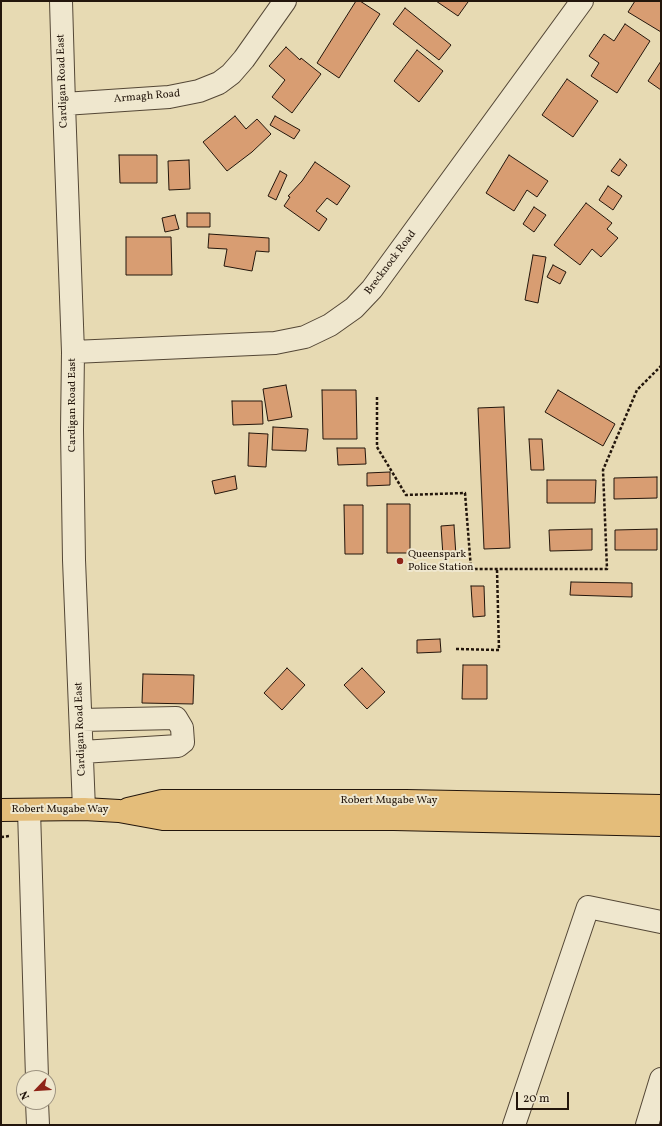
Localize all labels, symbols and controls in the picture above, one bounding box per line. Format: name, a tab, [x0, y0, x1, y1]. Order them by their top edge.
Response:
street label: Cardigan Road East	[55, 34, 71, 128]
street label: Armagh Road	[113, 88, 181, 106]
street label: Brecknock Road	[362, 228, 420, 298]
street label: Cardigan Road East	[66, 358, 80, 452]
place label: Queenspark Police Station	[408, 548, 474, 574]
marker: Queenspark Police Station	[395, 556, 405, 566]
street label: Cardigan Road East	[73, 682, 89, 776]
street label: Robert Mugabe Way	[340, 794, 438, 808]
street label: Robert Mugabe Way	[11, 803, 109, 817]
north arrow	[16, 1070, 56, 1110]
scale bar	[518, 1084, 571, 1110]
text: N	[17, 1088, 34, 1102]
text: 20 m	[523, 1091, 550, 1107]

